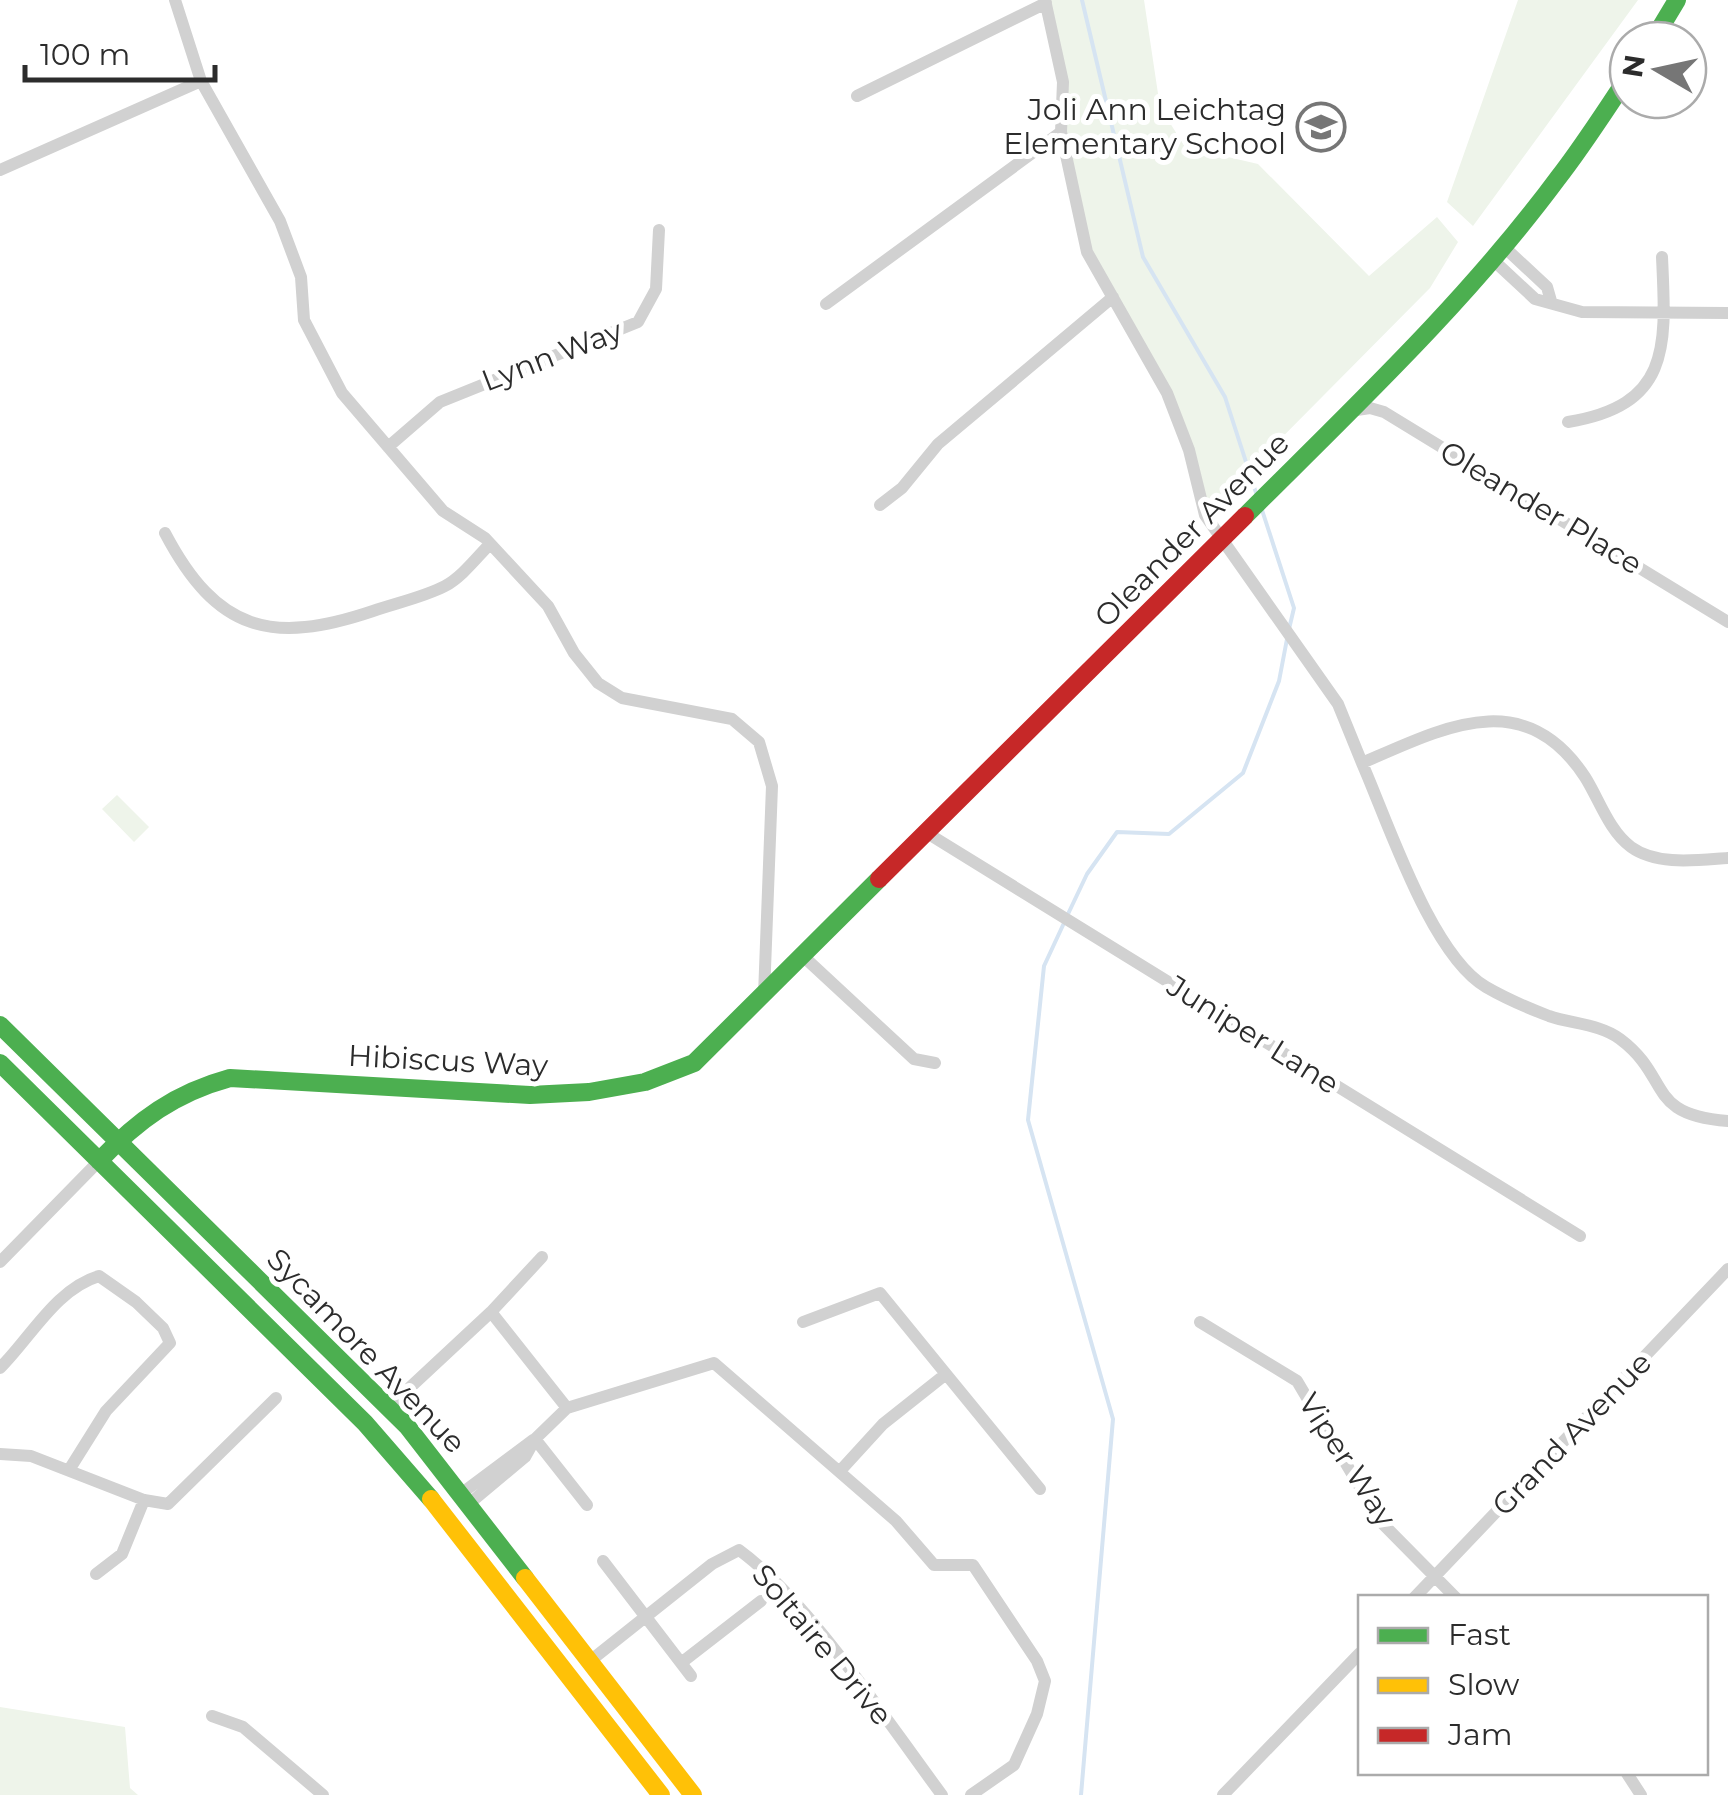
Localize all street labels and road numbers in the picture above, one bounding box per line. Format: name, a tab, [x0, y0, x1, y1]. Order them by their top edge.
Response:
street label: Lynn Way	[476, 312, 628, 399]
street label: Oleander Avenue	[1086, 424, 1297, 635]
street label: Oleander Place	[1433, 433, 1649, 582]
street label: Juniper Lane	[1160, 967, 1346, 1102]
street label: Hibiscus Way	[347, 1037, 550, 1084]
street label: Sycamore Avenue	[259, 1241, 474, 1461]
street label: Grand Avenue	[1484, 1344, 1659, 1523]
street label: Viper Way	[1291, 1386, 1405, 1534]
street label: Soltaire Drive	[744, 1557, 900, 1733]

